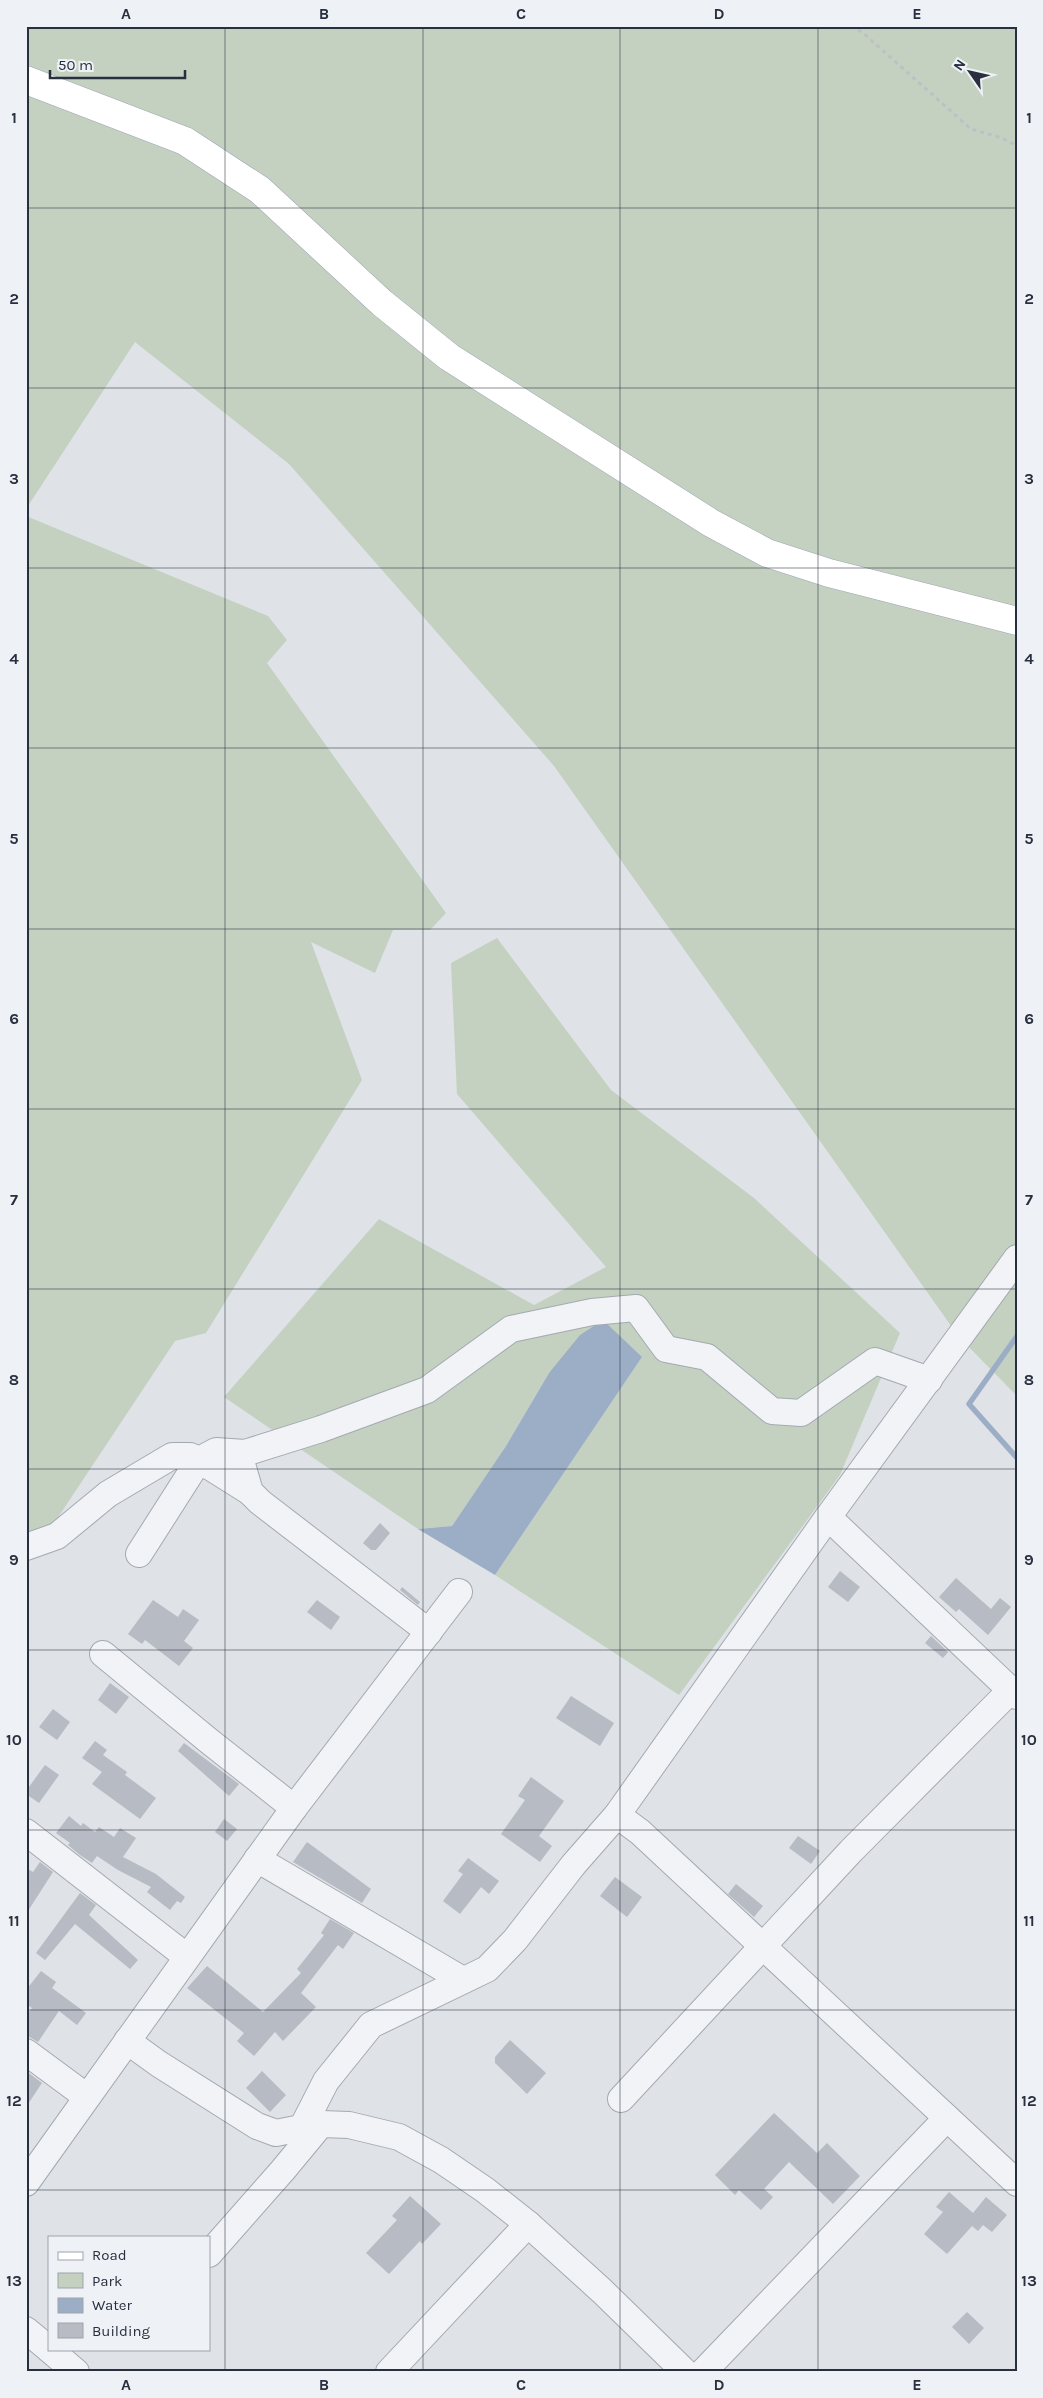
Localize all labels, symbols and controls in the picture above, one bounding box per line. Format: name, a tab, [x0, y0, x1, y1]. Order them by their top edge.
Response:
text: A	[121, 4, 131, 23]
text: B	[319, 4, 329, 23]
text: C	[516, 4, 526, 23]
text: D	[714, 4, 725, 23]
text: E	[912, 4, 922, 23]
scale bar	[50, 48, 185, 80]
north arrow	[946, 48, 996, 98]
text: 50 m	[58, 56, 93, 74]
text: N	[950, 56, 969, 74]
text: 1	[11, 108, 17, 127]
text: 1	[1026, 108, 1032, 127]
text: 2	[9, 289, 19, 308]
text: 2	[1024, 289, 1034, 308]
text: 3	[9, 469, 19, 488]
text: 3	[1024, 469, 1034, 488]
text: 4	[9, 649, 19, 668]
text: 4	[1024, 649, 1034, 668]
text: 5	[9, 829, 19, 848]
text: 5	[1024, 829, 1034, 848]
text: 6	[9, 1009, 19, 1028]
text: 6	[1024, 1009, 1034, 1028]
text: 7	[10, 1190, 18, 1209]
text: 7	[1025, 1190, 1033, 1209]
text: 8	[9, 1370, 19, 1389]
text: 8	[1024, 1370, 1034, 1389]
text: 9	[9, 1550, 19, 1569]
text: 9	[1024, 1550, 1034, 1569]
text: 10	[6, 1730, 22, 1749]
text: 10	[1021, 1730, 1037, 1749]
text: 11	[8, 1911, 20, 1930]
text: 11	[1023, 1911, 1035, 1930]
text: 12	[6, 2091, 22, 2110]
text: 12	[1021, 2091, 1037, 2110]
legend	[48, 2236, 210, 2350]
text: Road	[92, 2246, 127, 2264]
text: 13	[6, 2271, 22, 2290]
text: 13	[1021, 2271, 1037, 2290]
text: Park	[92, 2272, 122, 2290]
text: Water	[92, 2296, 133, 2314]
text: Building	[92, 2322, 150, 2340]
text: A	[121, 2375, 131, 2394]
text: B	[319, 2375, 329, 2394]
text: C	[516, 2375, 526, 2394]
text: D	[714, 2375, 725, 2394]
text: E	[912, 2375, 922, 2394]

